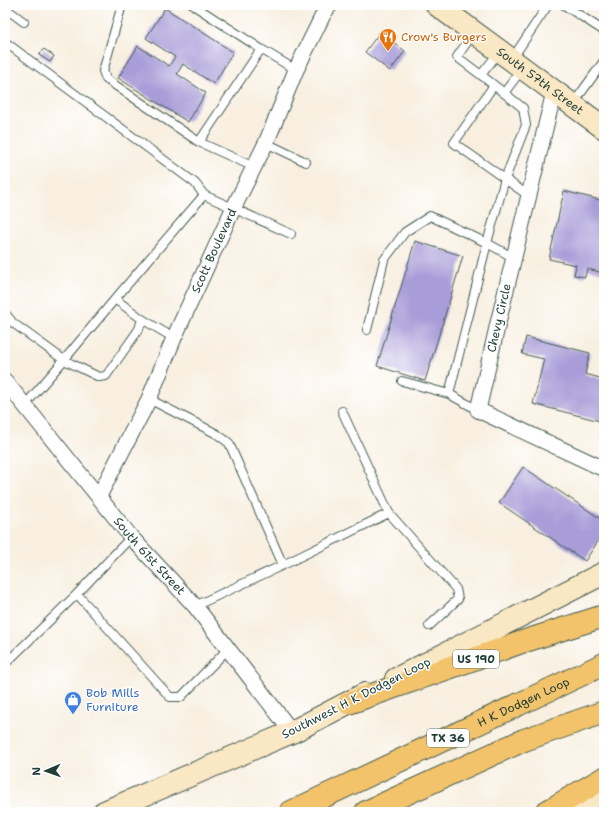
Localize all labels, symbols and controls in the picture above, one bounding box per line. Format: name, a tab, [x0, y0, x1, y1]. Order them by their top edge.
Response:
restaurant icon: Crow's Burgers	[378, 27, 398, 52]
place label: Crow's Burgers	[401, 29, 487, 45]
street label: South 57th Street	[493, 44, 587, 118]
street label: Scott Boulevard	[188, 205, 240, 296]
street label: Chevy Circle	[483, 282, 515, 354]
street label: South 61st Street	[110, 514, 189, 598]
road number: US 190	[453, 650, 499, 668]
street label: Southwest H K Dodgen Loop	[279, 653, 433, 743]
street label: H K Dodgen Loop	[475, 673, 572, 731]
place label: Bob Mills Furniture	[86, 685, 139, 715]
shop icon: Bob Mills Furniture	[63, 690, 83, 715]
road number: TX 36	[427, 729, 469, 747]
north arrow	[26, 751, 66, 791]
text: N	[29, 766, 44, 776]

